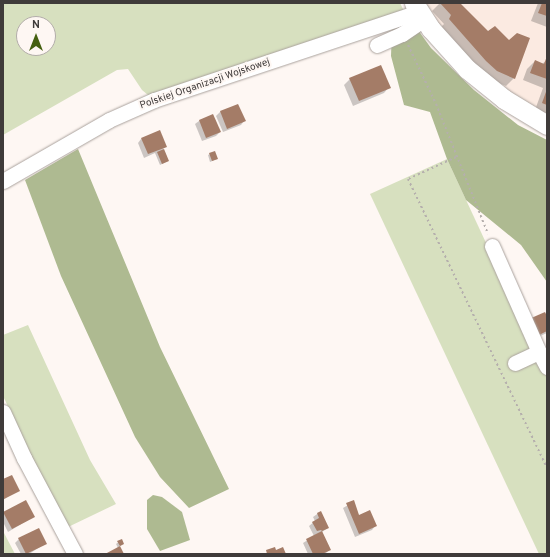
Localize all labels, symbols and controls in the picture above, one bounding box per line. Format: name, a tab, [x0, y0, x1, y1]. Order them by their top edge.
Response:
north arrow	[16, 16, 56, 56]
text: N	[32, 18, 40, 32]
street label: Polskiej Organizacji Wojskowej	[138, 56, 272, 112]

